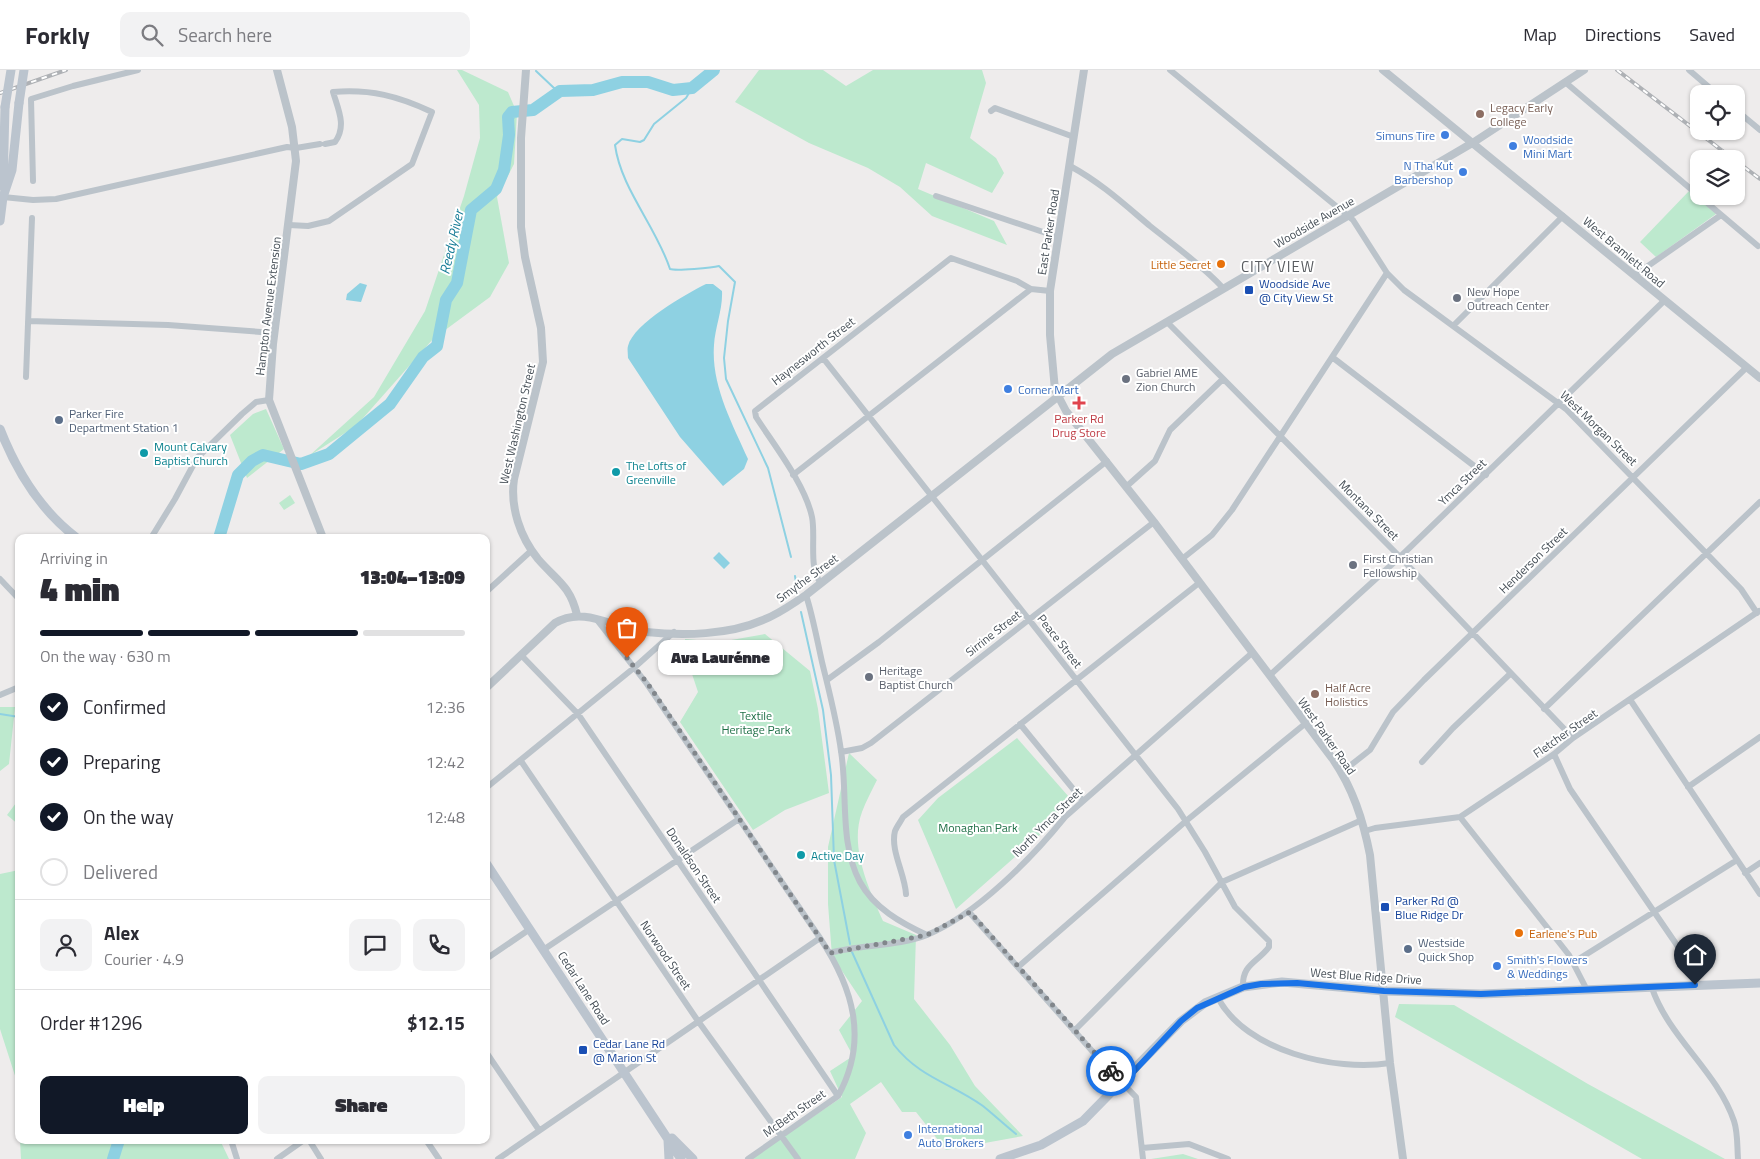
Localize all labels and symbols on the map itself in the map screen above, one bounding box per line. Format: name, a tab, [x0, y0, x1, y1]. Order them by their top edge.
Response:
place label: Legacy Early College	[1490, 98, 1553, 131]
marker: Legacy Early College	[1474, 108, 1486, 120]
place label: Simuns Tire	[1376, 126, 1435, 145]
marker: Simuns Tire	[1439, 129, 1451, 141]
place label: Woodside Mini Mart	[1523, 130, 1573, 163]
marker: Woodside Mini Mart	[1507, 140, 1519, 152]
place label: N Tha Kut Barbershop	[1394, 156, 1454, 189]
marker: N Tha Kut Barbershop	[1457, 166, 1469, 178]
street label: East Parker Road	[1032, 188, 1064, 276]
street label: Woodside Avenue	[1270, 191, 1358, 253]
water label: Reedy River	[433, 206, 469, 276]
street label: West Bramlett Road	[1579, 212, 1669, 292]
street label: Hampton Avenue Extension	[250, 235, 286, 377]
place label: Little Secret	[1151, 255, 1212, 274]
district label: CITY VIEW	[1241, 255, 1315, 278]
marker: Little Secret	[1215, 258, 1227, 270]
place label: Woodside Ave @ City View St	[1259, 274, 1334, 307]
place label: New Hope Outreach Center	[1467, 282, 1549, 315]
marker: Woodside Ave @ City View St	[1243, 284, 1255, 296]
marker: New Hope Outreach Center	[1451, 292, 1463, 304]
street label: Haynesworth Street	[767, 312, 860, 390]
street label: West Washington Street	[494, 361, 540, 486]
place label: Gabriel AME Zion Church	[1136, 363, 1198, 396]
marker: Gabriel AME Zion Church	[1120, 373, 1132, 385]
place label: Corner Mart	[1018, 380, 1079, 399]
marker: Corner Mart	[1002, 383, 1014, 395]
street label: West Morgan Street	[1556, 386, 1643, 471]
marker: Parker Rd Drug Store	[1073, 397, 1085, 409]
place label: Parker Fire Department Station 1	[69, 404, 178, 437]
place label: Parker Rd Drug Store	[1052, 409, 1106, 442]
marker: Parker Fire Department Station 1	[53, 414, 65, 426]
place label: Mount Calvary Baptist Church	[154, 437, 228, 470]
marker: Mount Calvary Baptist Church	[138, 447, 150, 459]
street label: Ymca Street	[1434, 454, 1491, 510]
place label: The Lofts of Greenville	[626, 456, 686, 489]
marker: The Lofts of Greenville	[610, 466, 622, 478]
street label: Montana Street	[1334, 475, 1404, 545]
street label: Henderson Street	[1494, 522, 1572, 598]
street label: Smythe Street	[772, 549, 843, 607]
place label: First Christian Fellowship	[1363, 549, 1433, 582]
marker: First Christian Fellowship	[1347, 559, 1359, 571]
street label: Sirrine Street	[961, 605, 1026, 661]
pin	[606, 607, 648, 658]
street label: Peace Street	[1033, 610, 1088, 673]
callout: Ava Laurénne	[657, 640, 782, 676]
place label: Heritage Baptist Church	[879, 661, 953, 694]
marker: Heritage Baptist Church	[863, 671, 875, 683]
place label: Half Acre Holistics	[1325, 678, 1371, 711]
marker: Half Acre Holistics	[1309, 688, 1321, 700]
street label: West Parker Road	[1293, 693, 1361, 779]
street label: Fletcher Street	[1529, 703, 1602, 762]
park label: Textile Heritage Park	[722, 706, 791, 739]
street label: North Ymca Street	[1008, 782, 1087, 861]
park label: Monaghan Park	[938, 818, 1018, 837]
street label: Donaldson Street	[662, 823, 727, 907]
place label: Active Day	[811, 846, 864, 865]
marker: Active Day	[795, 849, 807, 861]
place label: Parker Rd @ Blue Ridge Dr	[1395, 891, 1463, 924]
marker: Parker Rd @ Blue Ridge Dr	[1379, 901, 1391, 913]
street label: Norwood Street	[636, 916, 697, 994]
place label: Earlene's Pub	[1529, 924, 1597, 943]
marker: Earlene's Pub	[1513, 927, 1525, 939]
place label: Westside Quick Shop	[1418, 933, 1474, 966]
pin	[1674, 934, 1716, 985]
marker: Westside Quick Shop	[1402, 943, 1414, 955]
street label: Cedar Lane Road	[553, 947, 615, 1029]
place label: Smith's Flowers & Weddings	[1507, 950, 1588, 983]
marker: Smith's Flowers & Weddings	[1491, 960, 1503, 972]
street label: West Blue Ridge Drive	[1310, 963, 1422, 989]
place label: Cedar Lane Rd @ Marion St	[593, 1034, 665, 1067]
marker: Cedar Lane Rd @ Marion St	[577, 1044, 589, 1056]
courier	[1086, 1046, 1136, 1096]
street label: McBeth Street	[759, 1084, 830, 1142]
place label: International Auto Brokers	[918, 1119, 984, 1152]
marker: International Auto Brokers	[902, 1129, 914, 1141]

